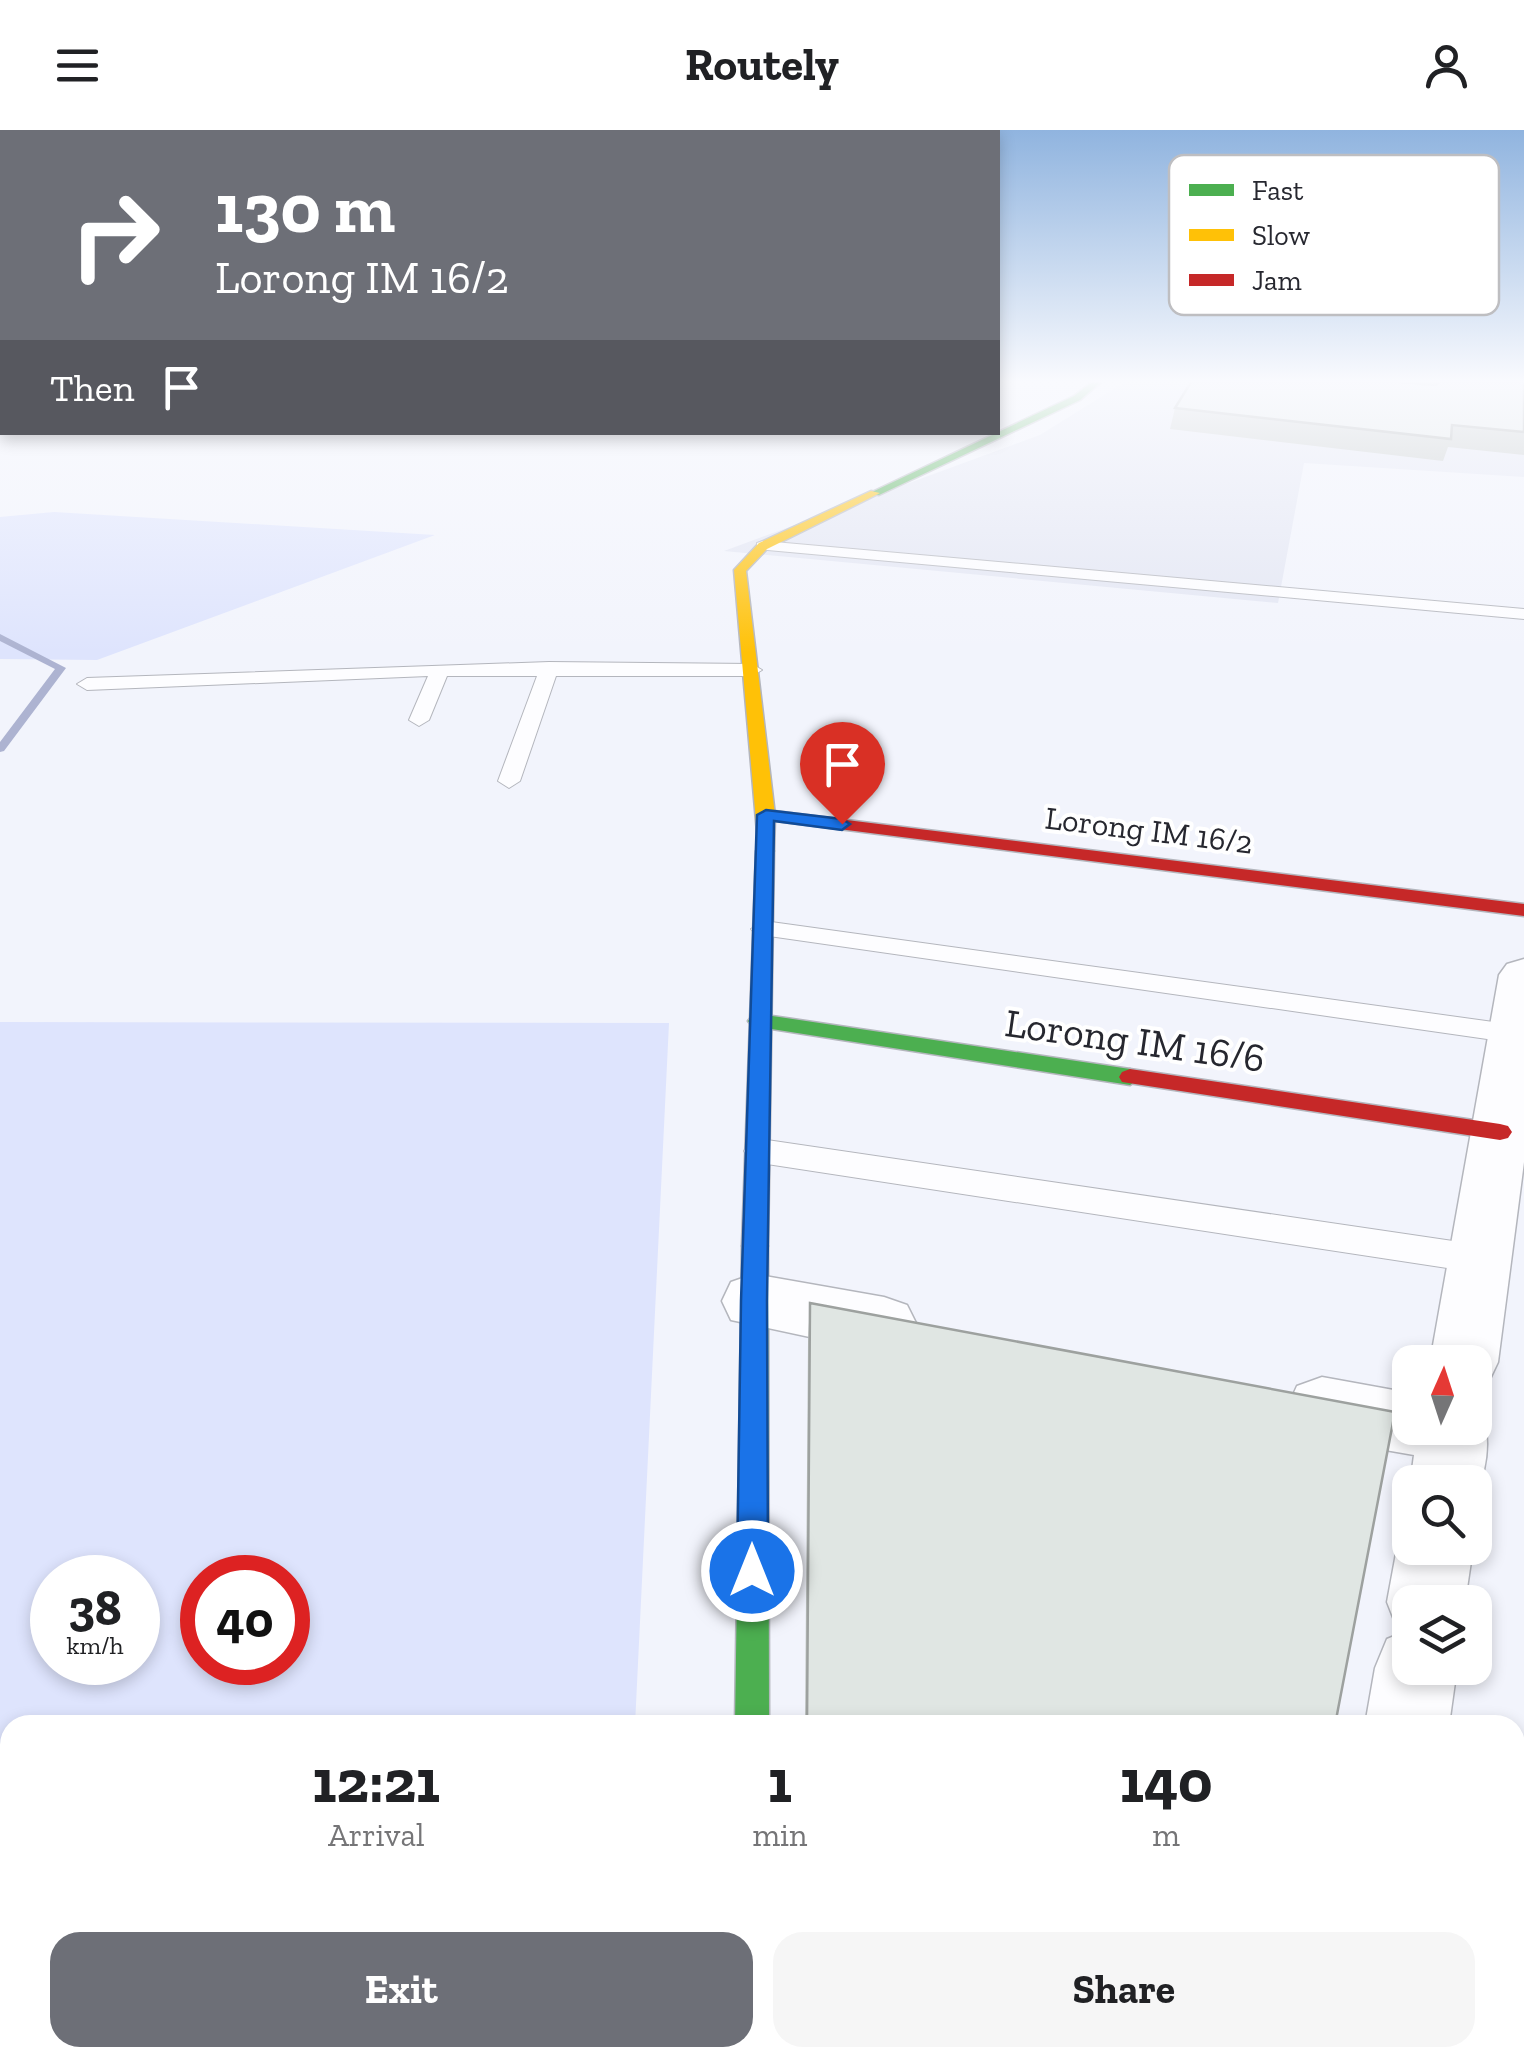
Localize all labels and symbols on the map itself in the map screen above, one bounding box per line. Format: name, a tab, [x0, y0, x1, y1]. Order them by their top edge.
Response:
legend	[1169, 155, 1499, 315]
text: Fast	[1252, 174, 1304, 207]
text: Slow	[1252, 219, 1310, 252]
text: Jam	[1252, 264, 1302, 297]
pin	[800, 722, 885, 825]
street label: Lorong IM 16/2	[1043, 798, 1255, 862]
street label: Lorong IM 16/6	[1002, 998, 1268, 1082]
north arrow	[1392, 1345, 1492, 1445]
position arrow	[700, 1519, 804, 1623]
speed limit sign: 40	[180, 1555, 310, 1685]

